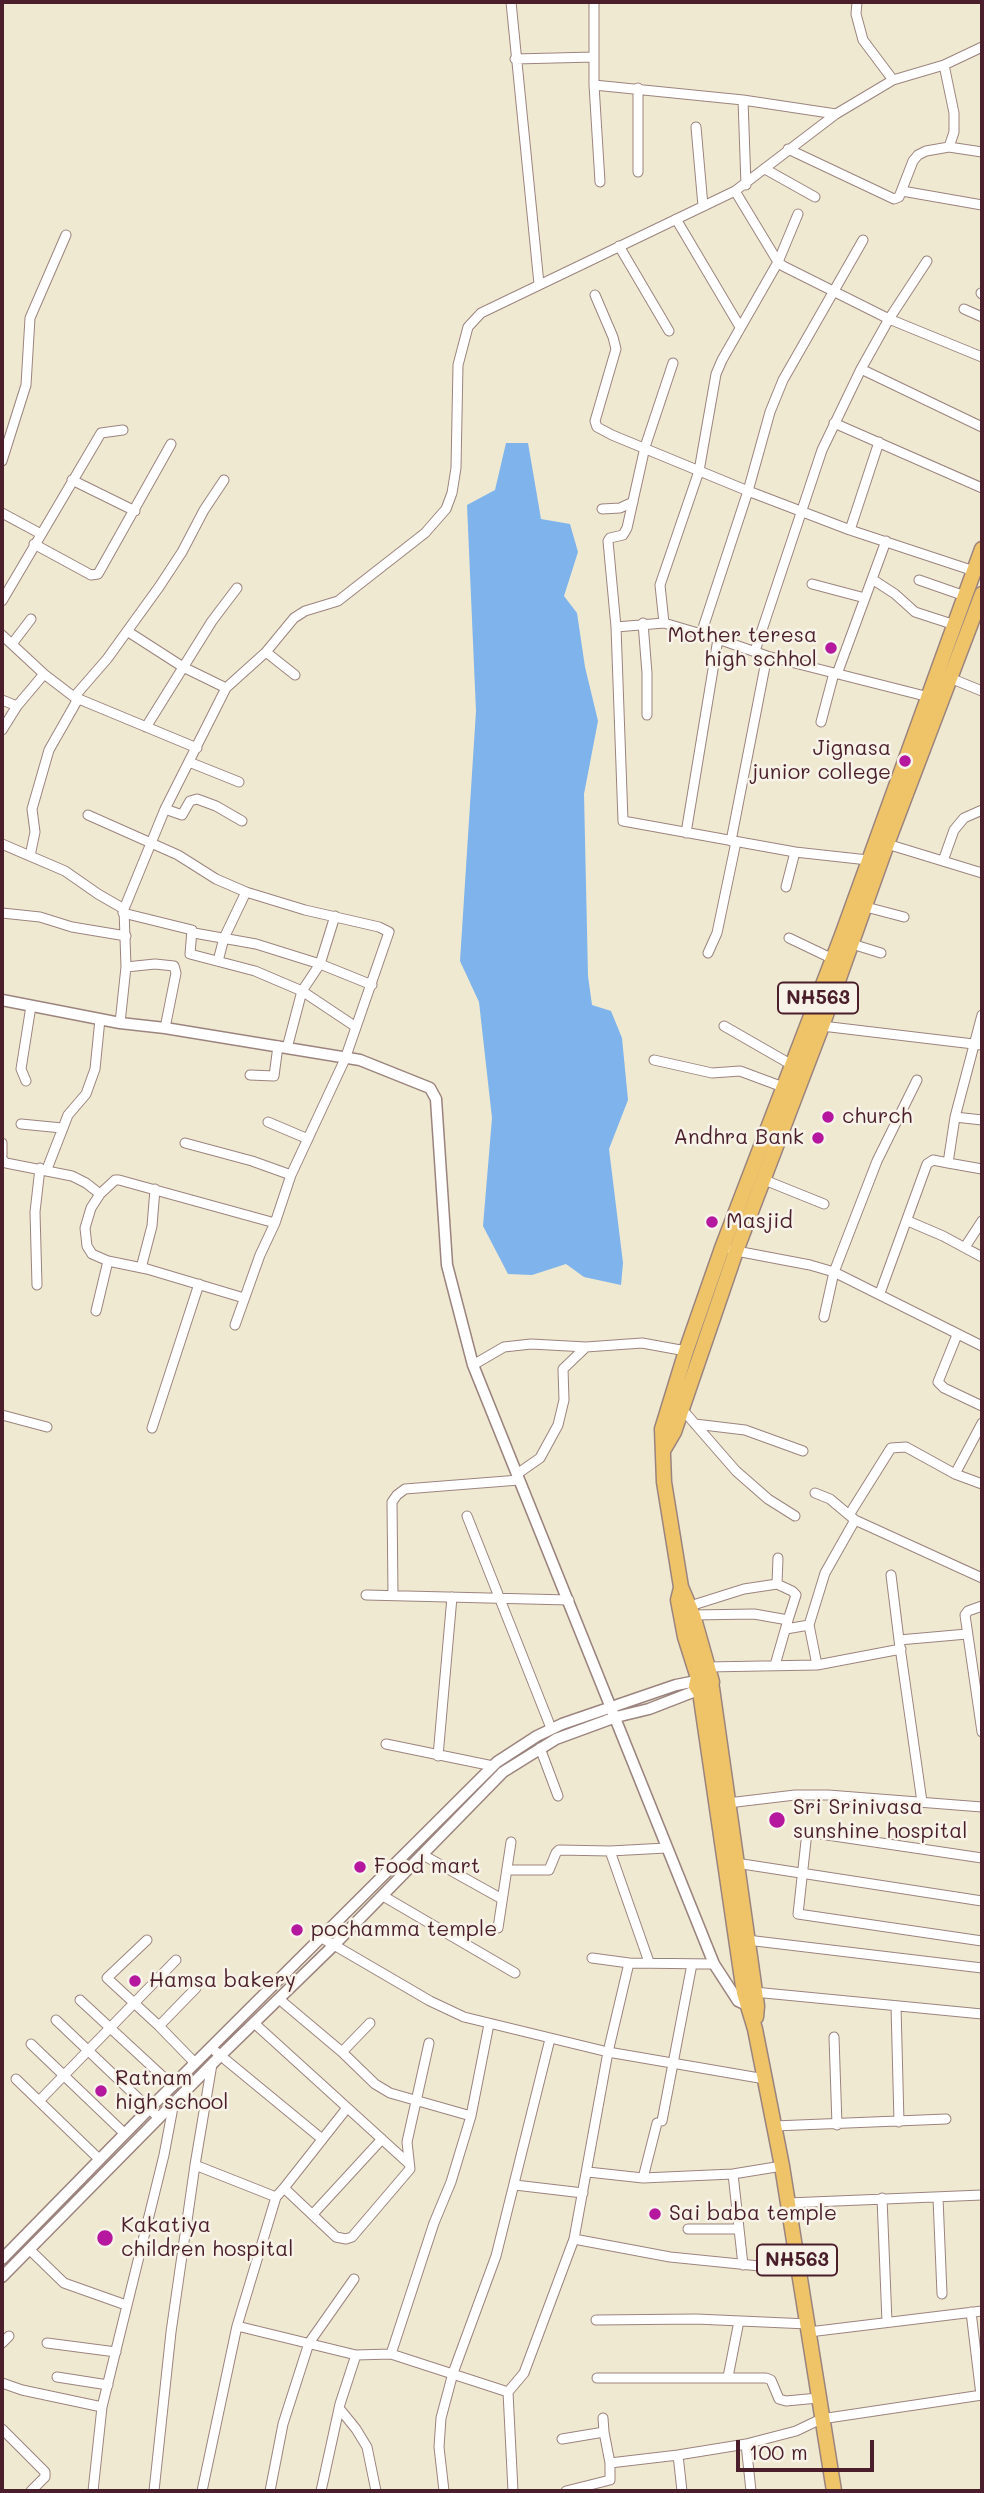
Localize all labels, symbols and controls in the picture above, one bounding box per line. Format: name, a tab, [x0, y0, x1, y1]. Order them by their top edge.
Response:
place label: Mother teresa high schhol	[667, 623, 817, 673]
marker: Mother teresa high schhol	[823, 640, 839, 656]
place label: Jignasa junior college	[751, 736, 891, 786]
marker: Jignasa junior college	[897, 753, 913, 769]
road number: NH563	[778, 982, 858, 1014]
place label: church	[842, 1104, 912, 1130]
marker: church	[820, 1109, 836, 1125]
place label: Andhra Bank	[673, 1125, 804, 1151]
marker: Andhra Bank	[810, 1130, 826, 1146]
place label: Masjid	[726, 1209, 793, 1235]
marker: Masjid	[704, 1214, 720, 1230]
place label: Sri Srinivasa sunshine hospital	[793, 1795, 968, 1845]
marker: Sri Srinivasa sunshine hospital	[767, 1810, 787, 1830]
place label: Food mart	[374, 1854, 480, 1880]
marker: Food mart	[352, 1859, 368, 1875]
place label: pochamma temple	[311, 1917, 497, 1943]
marker: pochamma temple	[289, 1922, 305, 1938]
place label: Hamsa bakery	[149, 1968, 296, 1994]
marker: Hamsa bakery	[127, 1973, 143, 1989]
place label: Ratnam high school	[115, 2066, 229, 2116]
marker: Ratnam high school	[93, 2083, 109, 2099]
place label: Sai baba temple	[669, 2201, 837, 2227]
marker: Sai baba temple	[647, 2206, 663, 2222]
place label: Kakatiya children hospital	[121, 2213, 294, 2263]
marker: Kakatiya children hospital	[95, 2228, 115, 2248]
road number: NH563	[757, 2244, 837, 2276]
scale bar	[739, 2426, 877, 2470]
text: 100 m	[749, 2438, 808, 2465]

